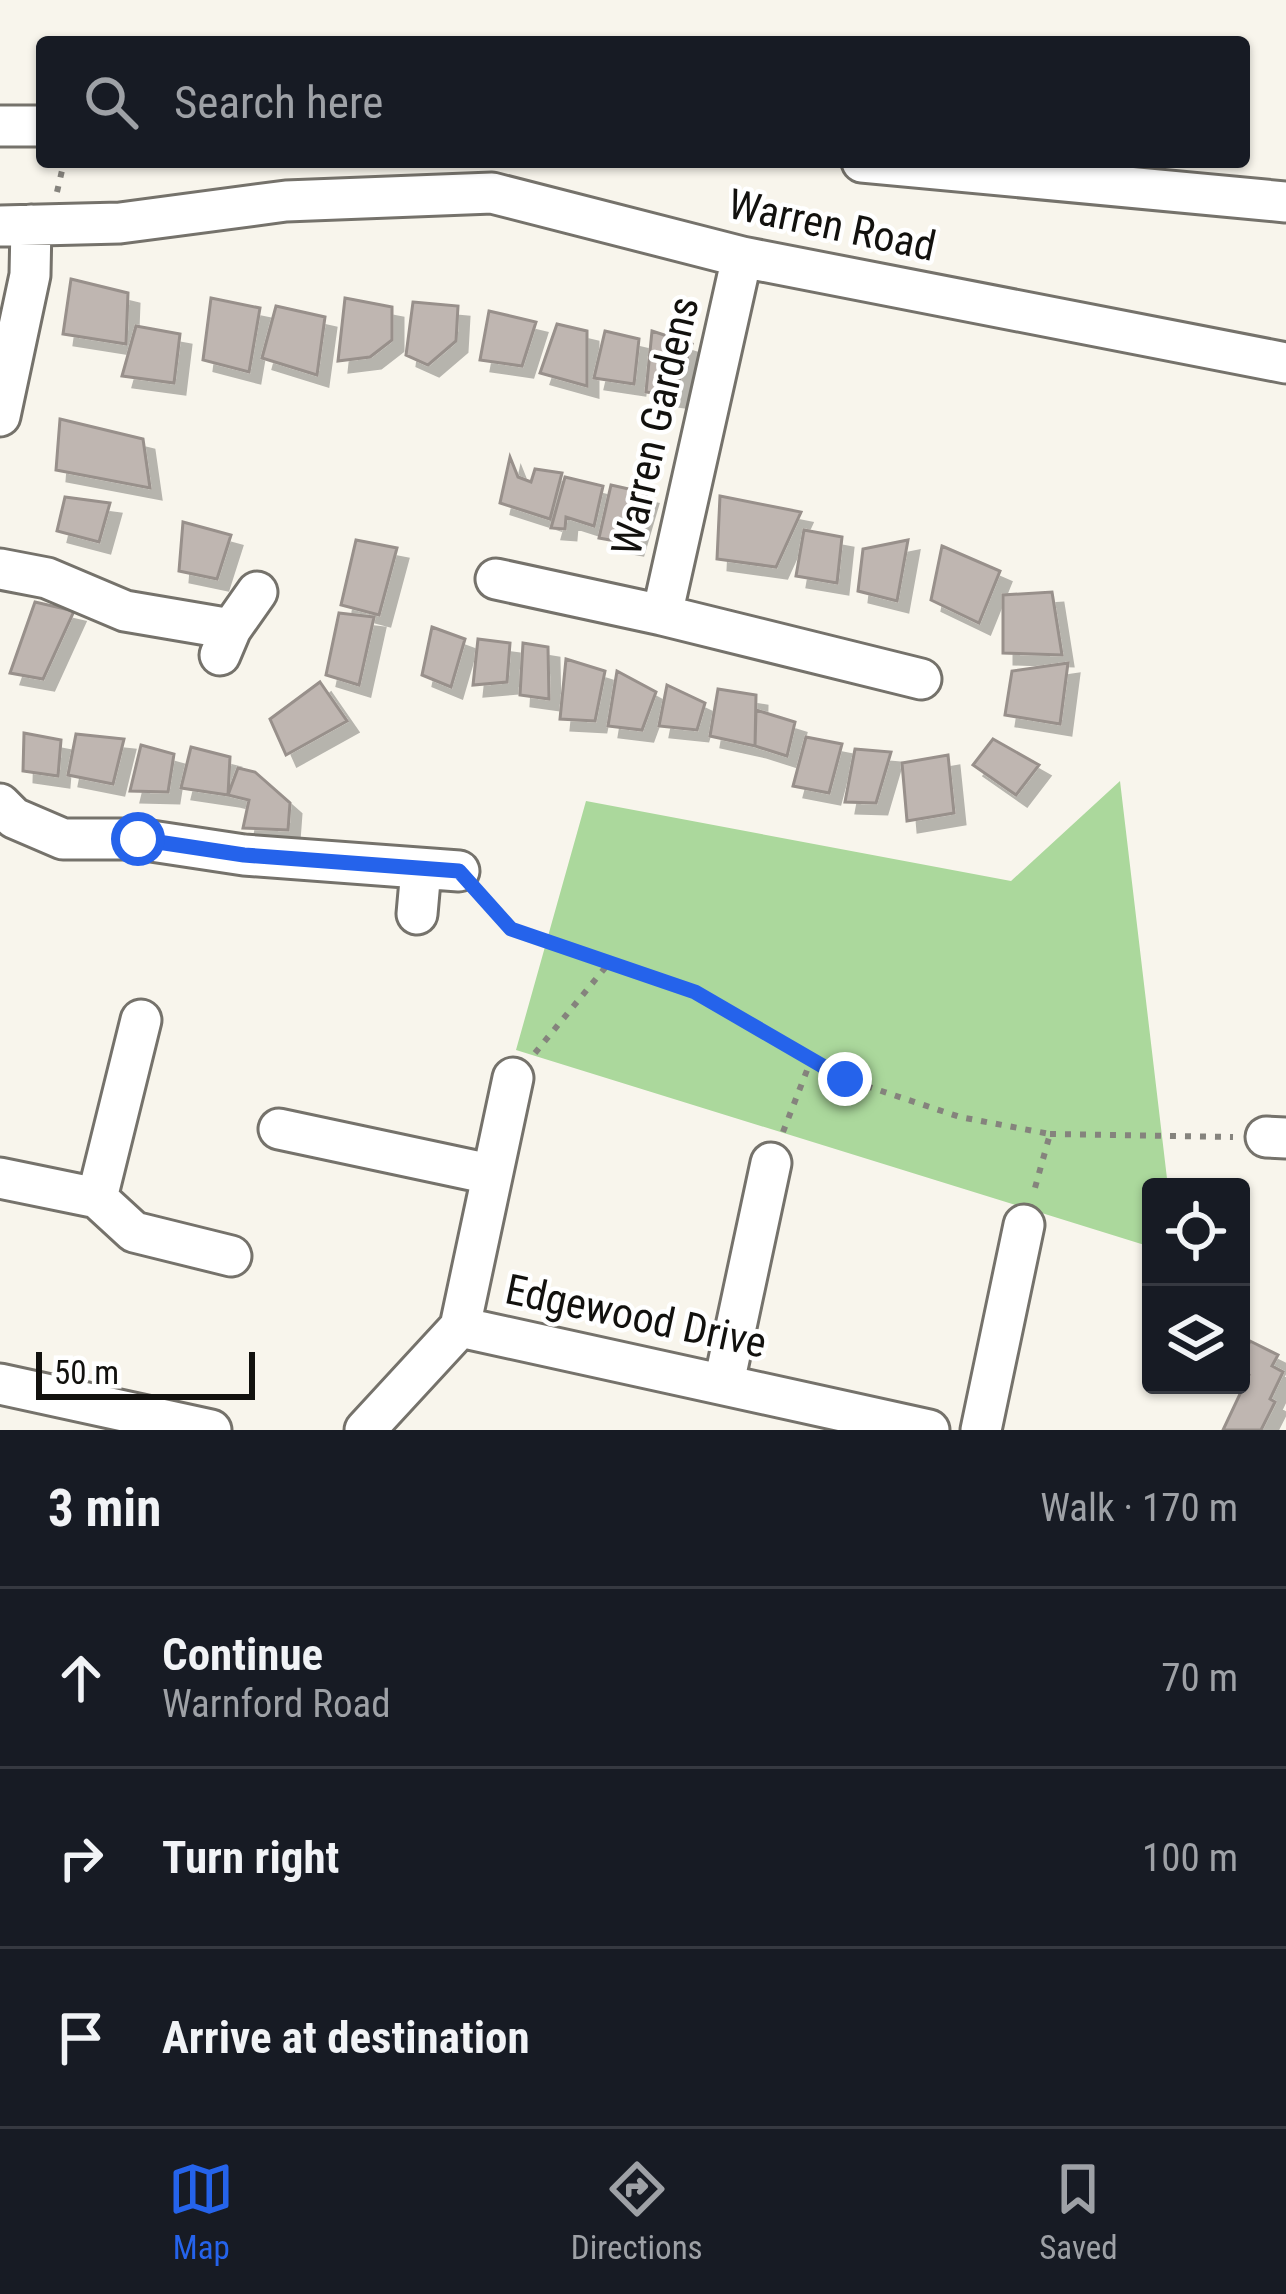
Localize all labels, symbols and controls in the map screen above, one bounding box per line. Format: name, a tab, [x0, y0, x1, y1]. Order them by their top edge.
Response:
search box	[36, 36, 1250, 168]
icon: search	[78, 69, 144, 135]
text: Search here	[174, 76, 383, 129]
street label: Warren Road	[724, 179, 940, 271]
street label: Warren Gardens	[601, 292, 709, 560]
route start	[111, 812, 165, 866]
route end	[818, 1052, 872, 1106]
map controls	[1142, 1178, 1250, 1394]
button: locate	[1142, 1178, 1250, 1286]
street label: Edgewood Drive	[501, 1264, 771, 1368]
button: layers	[1142, 1286, 1250, 1394]
scale bar	[36, 1346, 255, 1399]
text: 50 m	[54, 1353, 119, 1392]
text: 3 min	[48, 1479, 161, 1538]
text: Walk · 170 m	[1040, 1485, 1238, 1531]
text: Continue	[162, 1628, 323, 1681]
icon: ahead	[48, 1645, 114, 1711]
text: 70 m	[1161, 1655, 1238, 1701]
text: Warnford Road	[162, 1681, 391, 1727]
icon: right	[48, 1825, 114, 1891]
text: Turn right	[162, 1831, 339, 1884]
text: 100 m	[1142, 1835, 1238, 1881]
icon: arrive	[48, 2005, 114, 2071]
text: Arrive at destination	[162, 2011, 530, 2064]
tab: Map	[168, 2156, 234, 2267]
tab: Directions	[571, 2156, 703, 2267]
tab: Saved	[1039, 2156, 1118, 2267]

